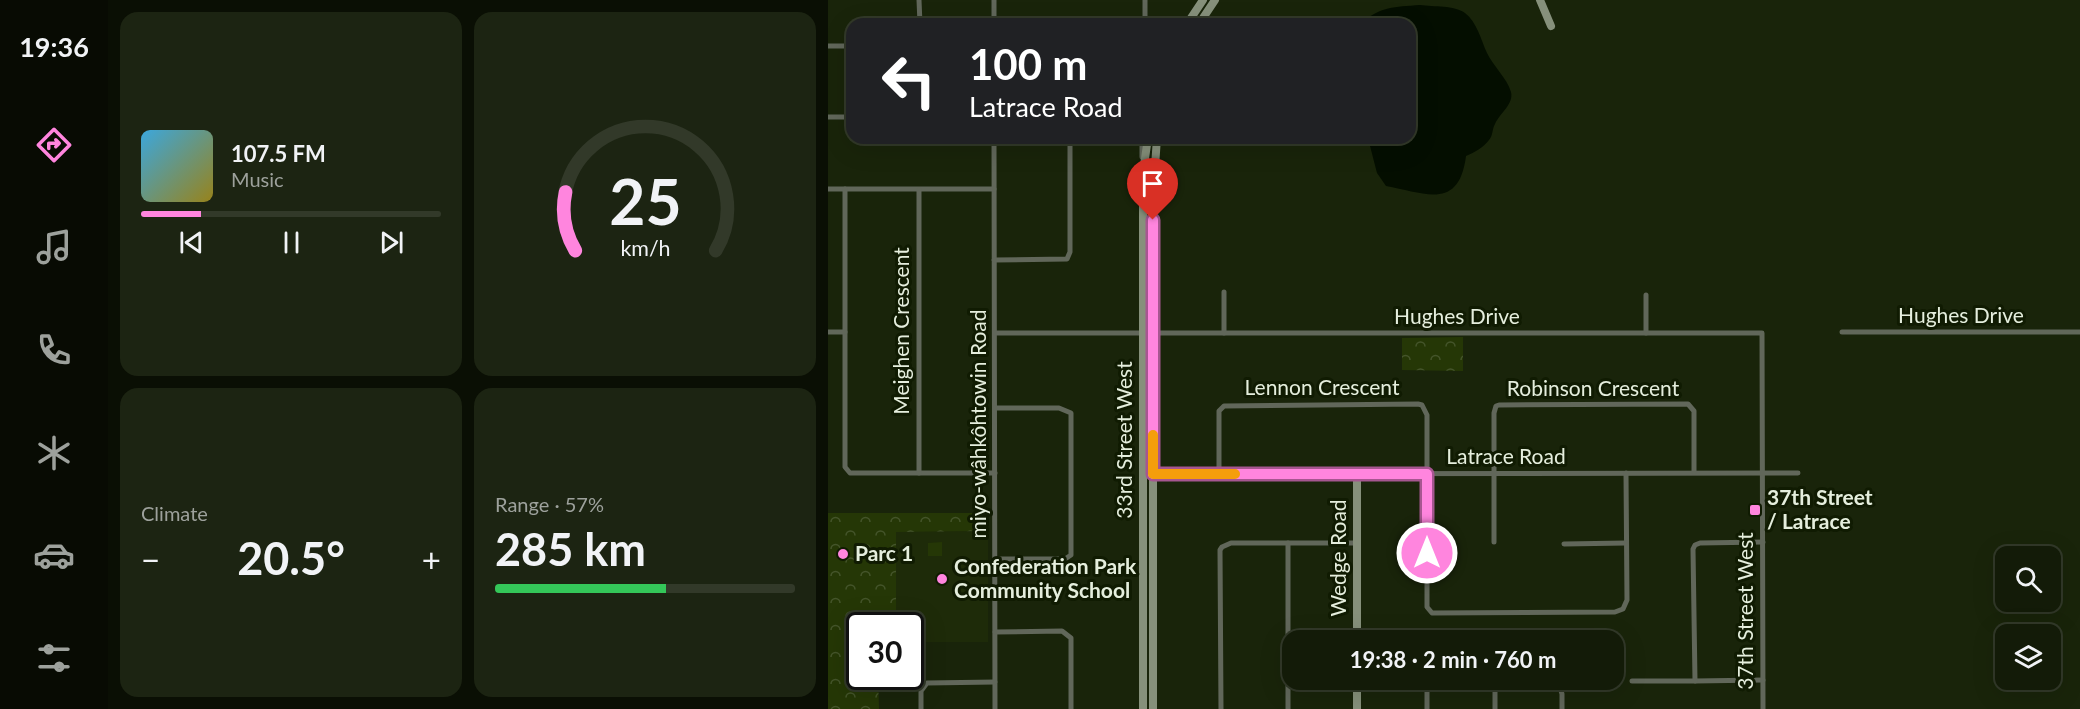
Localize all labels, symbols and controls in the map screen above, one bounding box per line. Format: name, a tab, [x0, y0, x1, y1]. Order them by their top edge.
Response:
text: 19:36	[19, 30, 89, 63]
text: 100 m	[969, 39, 1087, 89]
icon: left	[870, 42, 948, 120]
text: Latrace Road	[969, 90, 1123, 123]
icon: directions	[33, 124, 75, 166]
text: 107.5 FM	[231, 140, 326, 167]
pin	[1127, 158, 1178, 220]
text: 25	[609, 163, 681, 238]
text: Music	[231, 167, 284, 191]
icon: arrive	[1136, 167, 1169, 200]
icon: music	[33, 226, 75, 268]
icon: previous	[175, 226, 208, 259]
icon: pause	[275, 226, 308, 259]
icon: next	[375, 226, 408, 259]
text: km/h	[620, 236, 670, 262]
street label: Meighen Crescent	[888, 247, 913, 415]
street label: Hughes Drive	[1898, 302, 2024, 327]
street label: Hughes Drive	[1394, 303, 1520, 328]
street label: miyo-wâhkôhtowin Road	[965, 309, 990, 539]
icon: phone	[33, 329, 75, 371]
street label: 33rd Street West	[1111, 361, 1136, 519]
street label: Lennon Crescent	[1245, 374, 1400, 399]
street label: Robinson Crescent	[1507, 375, 1680, 400]
icon: climate	[33, 432, 75, 474]
street label: Latrace Road	[1446, 443, 1566, 468]
place label: 37th Street / Latrace	[1767, 484, 1873, 533]
text: Range · 57%	[495, 492, 604, 516]
street label: Wedge Road	[1325, 499, 1350, 617]
text: Climate	[141, 501, 208, 525]
marker: 37th Street / Latrace	[1748, 503, 1762, 517]
position arrow	[1395, 521, 1459, 585]
text: 285 km	[495, 522, 646, 576]
text: 20.5°	[237, 531, 345, 585]
street label: 37th Street West	[1732, 532, 1757, 690]
icon: car	[33, 534, 75, 576]
text: −	[141, 539, 160, 579]
text: +	[422, 539, 441, 579]
place label: Parc 1	[855, 540, 913, 565]
map controls	[1995, 546, 2061, 690]
button: search	[1995, 546, 2061, 612]
marker: Parc 1	[836, 547, 850, 561]
place label: Confederation Park Community School	[954, 553, 1137, 602]
marker: Confederation Park Community School	[935, 572, 949, 586]
speed limit sign: 30	[846, 612, 924, 690]
button: layers	[1995, 624, 2061, 690]
icon: filters	[33, 637, 75, 679]
text: 19:38 · 2 min · 760 m	[1350, 646, 1556, 673]

